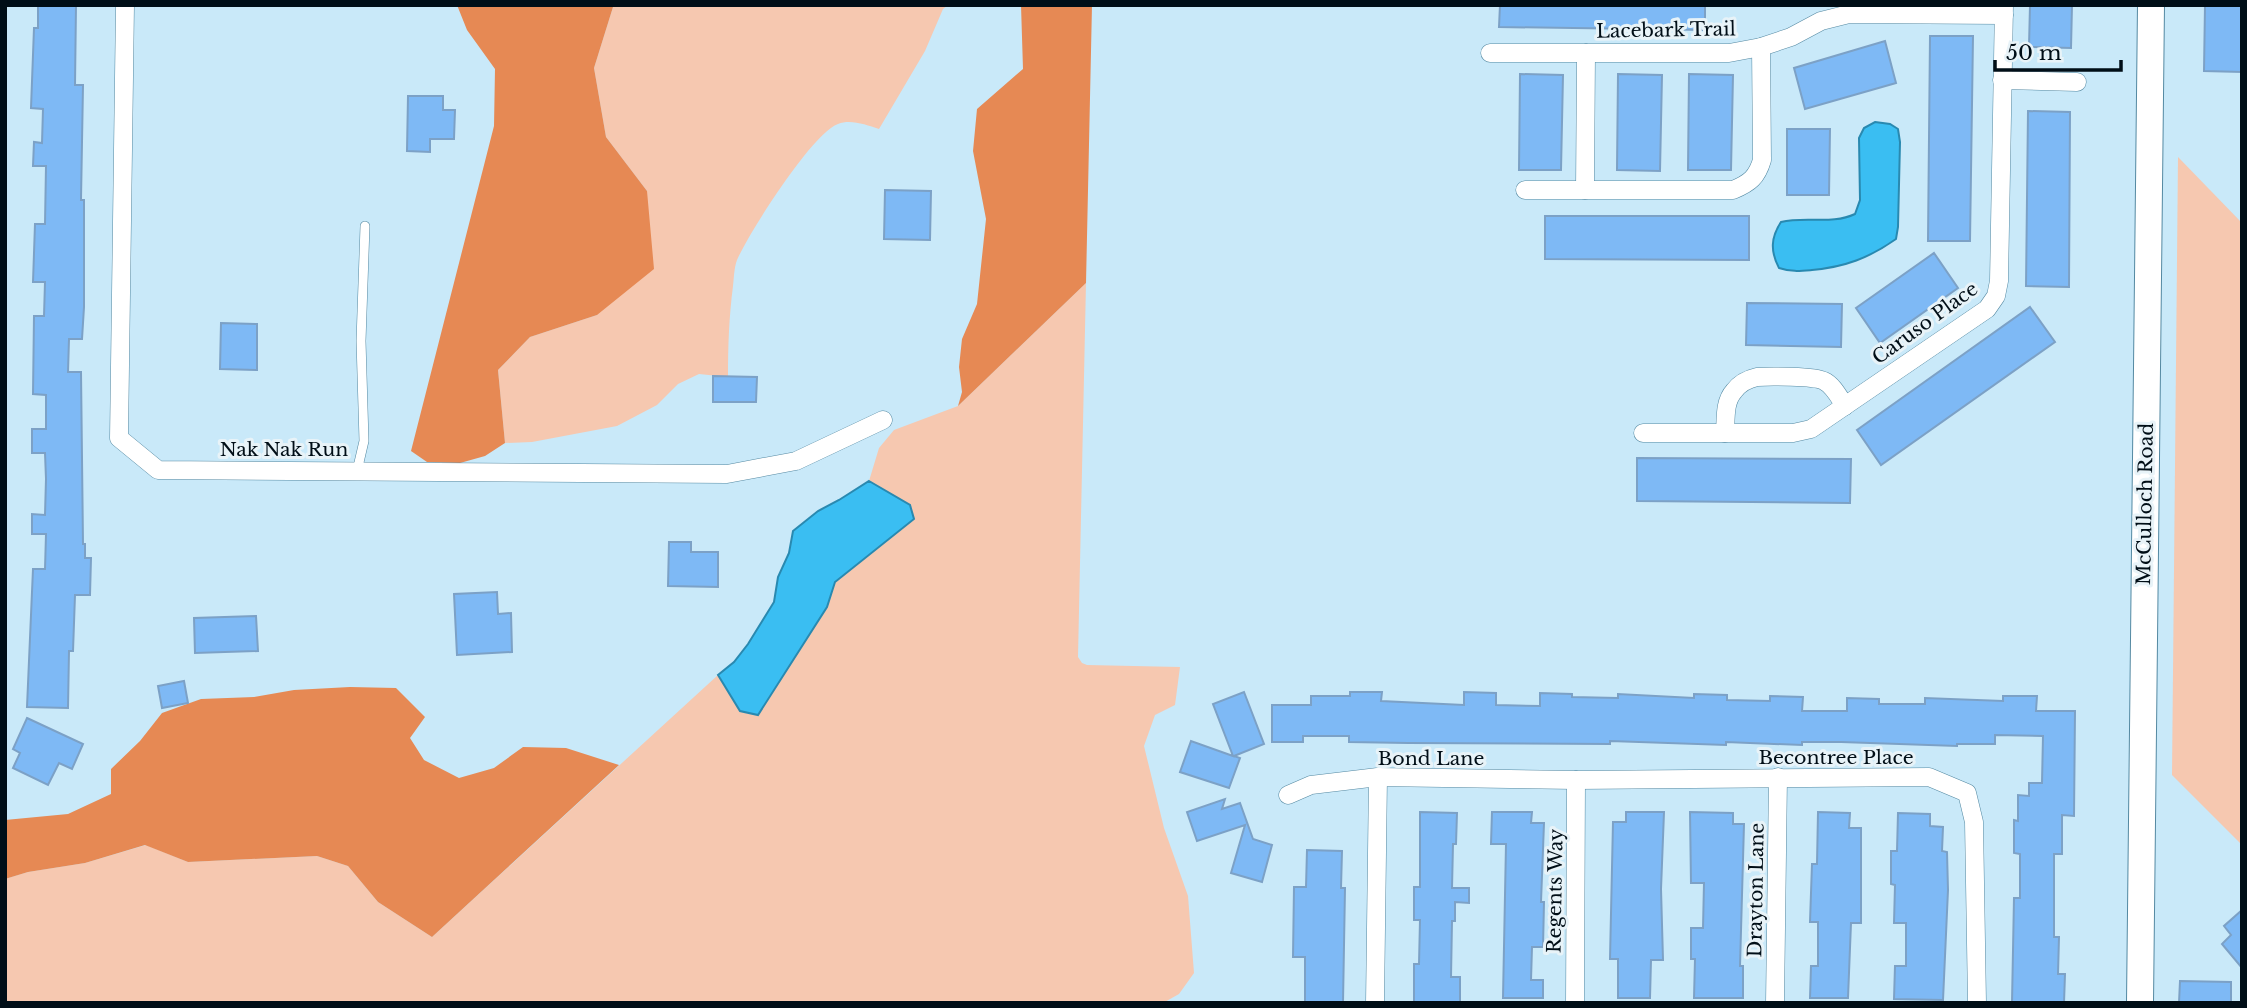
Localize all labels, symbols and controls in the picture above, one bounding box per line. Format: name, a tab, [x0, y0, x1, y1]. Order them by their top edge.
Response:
street label: Lacebark Trail	[1596, 17, 1736, 43]
scale bar	[1995, 28, 2121, 72]
text: 50 m	[2006, 40, 2062, 66]
street label: Caruso Place	[1868, 277, 1982, 369]
street label: McCulloch Road	[2132, 422, 2158, 585]
street label: Nak Nak Run	[220, 438, 348, 461]
street label: Becontree Place	[1758, 746, 1914, 769]
street label: Bond Lane	[1378, 747, 1484, 770]
street label: Drayton Lane	[1743, 823, 1769, 957]
street label: Regents Way	[1542, 829, 1568, 953]

